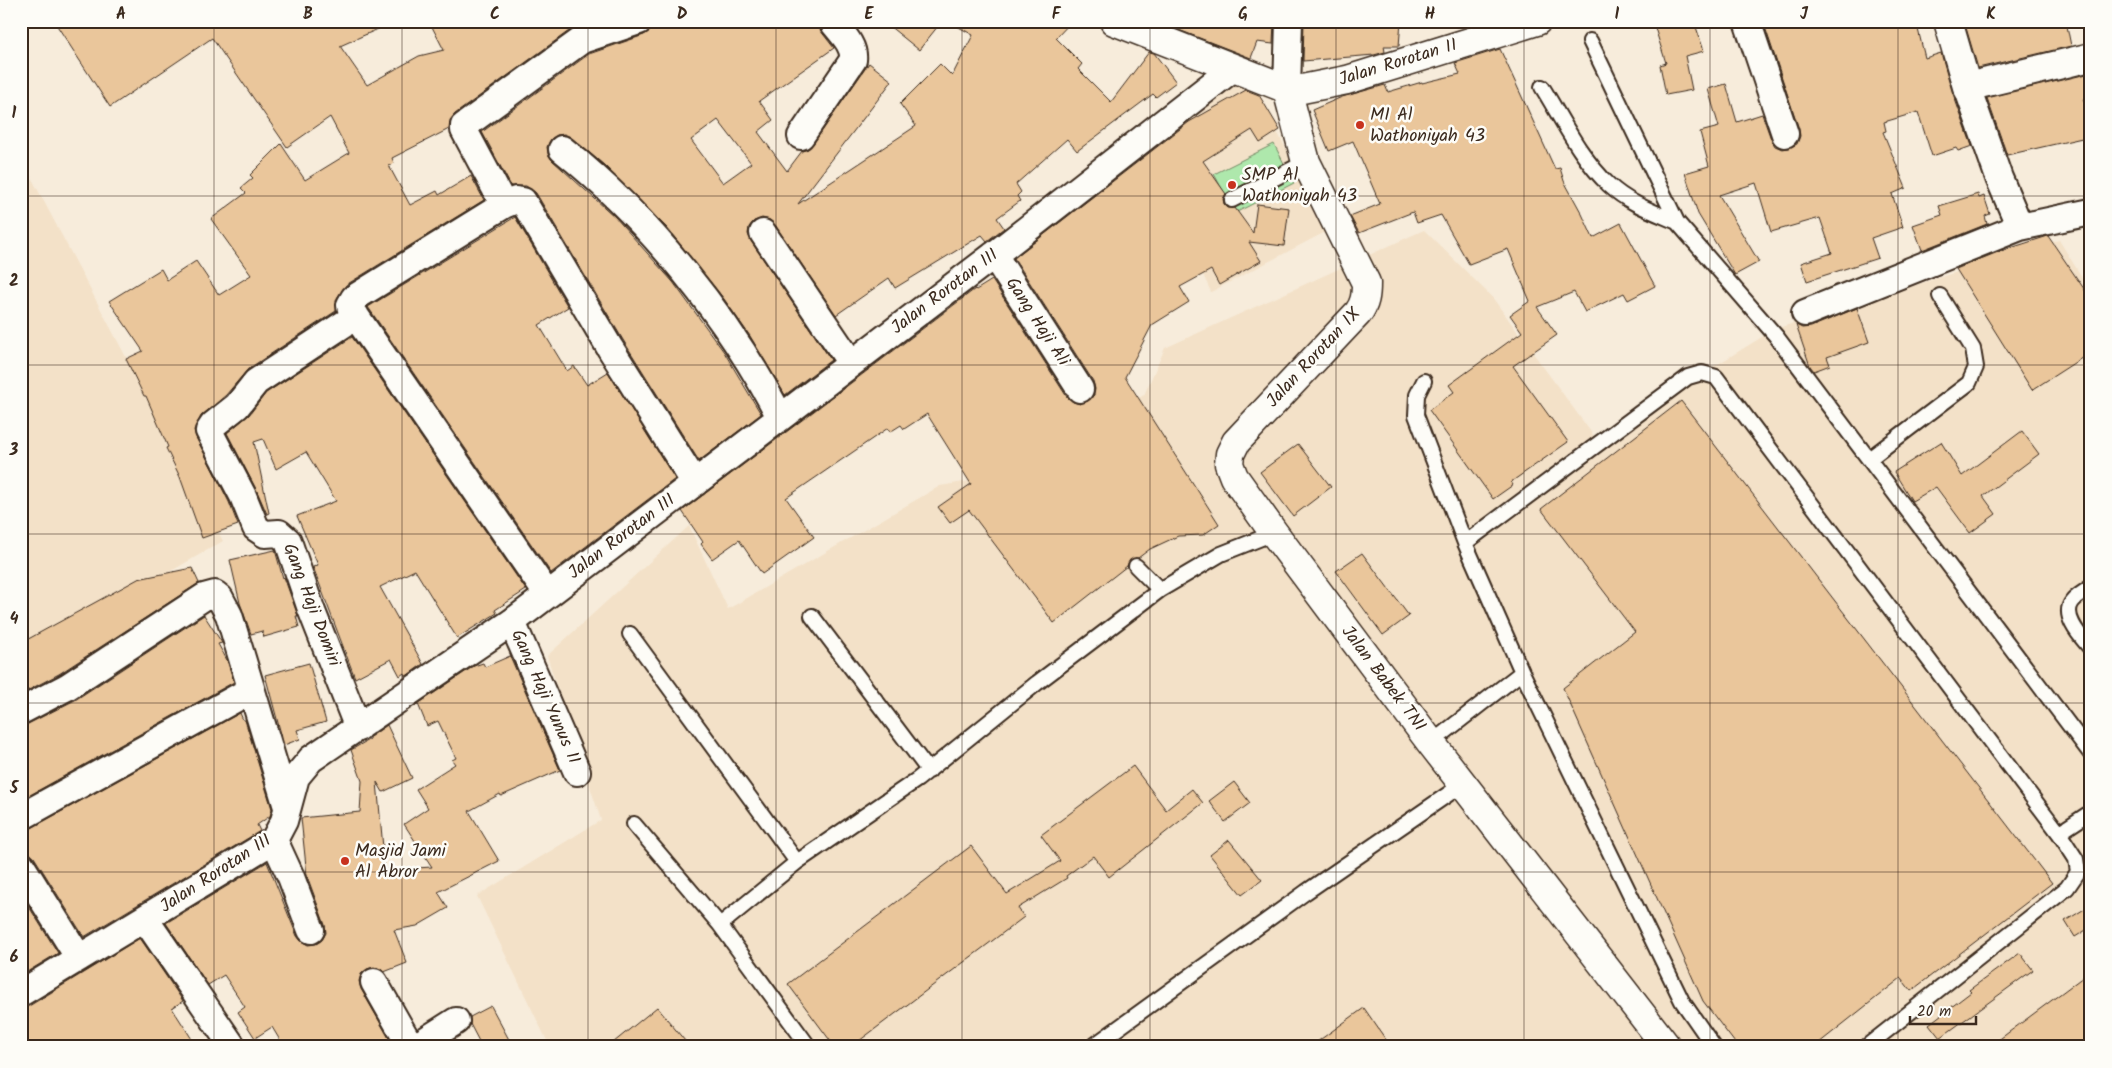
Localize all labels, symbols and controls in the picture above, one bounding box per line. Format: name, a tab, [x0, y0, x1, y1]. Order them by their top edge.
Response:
text: A	[116, 2, 126, 27]
text: B	[303, 2, 313, 27]
text: C	[490, 2, 500, 27]
text: D	[677, 2, 688, 27]
text: E	[865, 2, 875, 27]
text: F	[1052, 2, 1062, 27]
text: G	[1238, 2, 1248, 27]
text: H	[1425, 2, 1435, 27]
text: I	[1615, 2, 1620, 27]
text: J	[1800, 2, 1809, 27]
text: K	[1986, 2, 1996, 27]
street label: Jalan Rorotan II	[1335, 31, 1461, 95]
text: 1	[12, 101, 17, 126]
place label: MI Al Wathoniyah 43	[1370, 101, 1485, 151]
marker: MI Al Wathoniyah 43	[1354, 119, 1366, 131]
place label: SMP Al Wathoniyah 43	[1242, 161, 1357, 211]
marker: SMP Al Wathoniyah 43	[1226, 179, 1238, 191]
street label: Jalan Rorotan III	[885, 242, 1005, 342]
text: 2	[9, 269, 19, 294]
street label: Gang Haji Ali	[997, 272, 1077, 373]
street label: Jalan Rorotan IX	[1260, 301, 1369, 415]
text: 3	[9, 438, 19, 463]
street label: Jalan Rorotan III	[562, 487, 682, 587]
street label: Gang Haji Domiri	[274, 539, 348, 672]
text: 4	[10, 607, 19, 632]
street label: Jalan Babek TNI	[1333, 620, 1433, 738]
street label: Gang Haji Yunus II	[502, 625, 588, 769]
text: 5	[9, 776, 20, 801]
street label: Jalan Rorotan III	[154, 827, 278, 921]
place label: Masjid Jami Al Abror	[355, 837, 447, 887]
marker: Masjid Jami Al Abror	[339, 855, 351, 867]
text: 6	[10, 945, 19, 970]
scale bar	[1910, 993, 1976, 1025]
text: 20 m	[1917, 1000, 1951, 1024]

